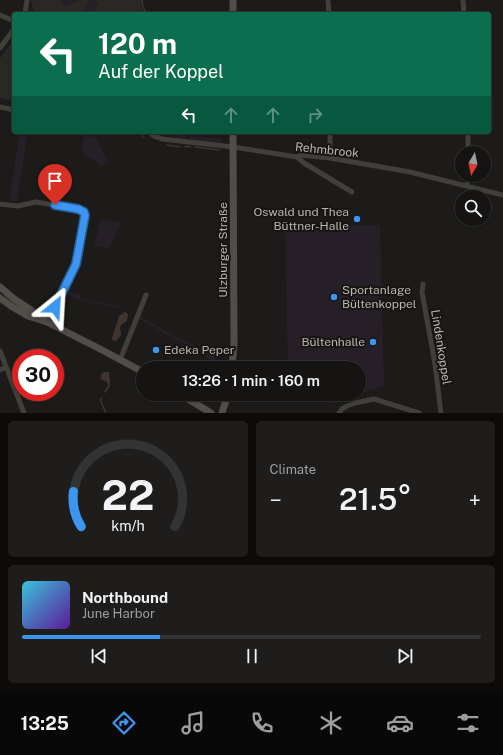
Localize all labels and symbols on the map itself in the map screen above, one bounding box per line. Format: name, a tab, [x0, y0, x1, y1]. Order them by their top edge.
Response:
street label: Rehmbrook	[294, 140, 360, 160]
north arrow	[455, 146, 491, 182]
pin	[38, 164, 72, 205]
street label: Ulzburger Straße	[216, 202, 230, 298]
place label: Oswald und Thea Büttner-Halle	[254, 205, 349, 233]
marker: Oswald und Thea Büttner-Halle	[352, 214, 362, 224]
place label: Sportanlage Bültenkoppel	[342, 283, 417, 311]
position arrow	[34, 286, 76, 328]
marker: Sportanlage Bültenkoppel	[329, 292, 339, 302]
street label: Lindenkoppel	[428, 308, 454, 386]
place label: Bültenhalle	[301, 335, 365, 349]
marker: Bültenhalle	[368, 337, 378, 347]
place label: Edeka Peper	[164, 343, 235, 357]
marker: Edeka Peper	[151, 345, 161, 355]
speed limit sign: 30	[12, 349, 64, 401]

